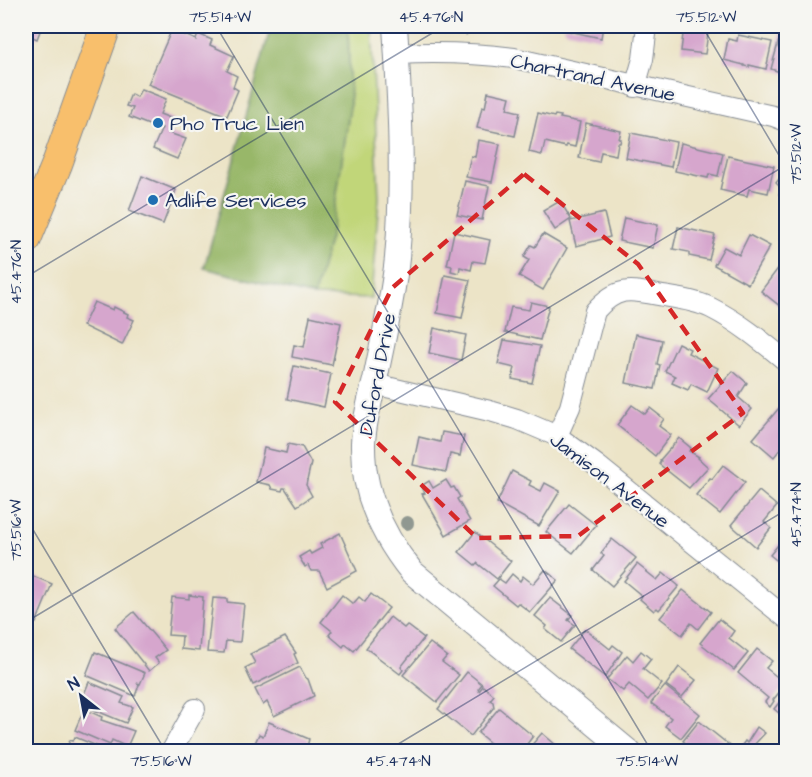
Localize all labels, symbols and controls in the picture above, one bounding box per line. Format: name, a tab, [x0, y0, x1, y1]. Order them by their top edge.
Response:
text: 75.514°W	[189, 7, 251, 28]
text: 45.476°N	[399, 7, 463, 28]
text: 75.512°W	[676, 7, 736, 28]
street label: Chartrand Avenue	[508, 47, 678, 109]
place label: Pho Truc Lien	[170, 110, 304, 138]
marker: Pho Truc Lien	[151, 116, 165, 130]
text: 75.512°W	[786, 124, 807, 184]
place label: Adlife Services	[165, 187, 307, 215]
marker: Adlife Services	[146, 193, 160, 207]
text: 45.476°N	[6, 240, 27, 304]
street label: Duford Drive	[352, 311, 404, 438]
street label: Jamison Avenue	[544, 426, 675, 535]
text: 45.474°N	[786, 482, 807, 548]
text: 75.516°W	[6, 499, 27, 561]
north arrow	[51, 666, 111, 726]
text: N	[64, 672, 84, 696]
text: 75.516°W	[130, 751, 192, 772]
text: 45.474°N	[365, 751, 431, 772]
text: 75.514°W	[616, 751, 678, 772]

